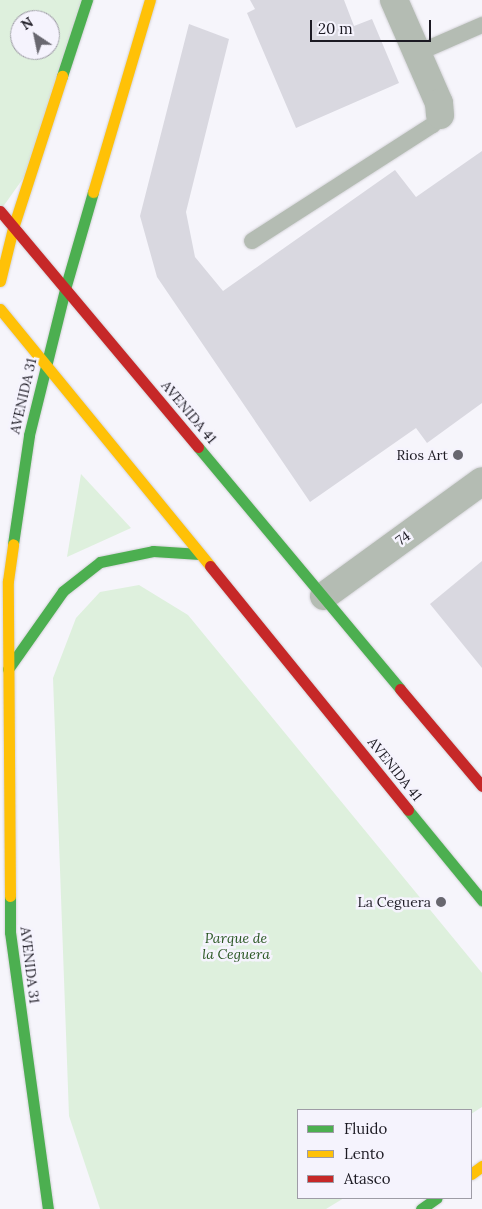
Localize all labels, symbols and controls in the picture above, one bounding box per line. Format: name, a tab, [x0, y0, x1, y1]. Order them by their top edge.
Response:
north arrow	[10, 10, 60, 60]
scale bar	[312, 10, 433, 42]
text: N	[18, 13, 37, 34]
text: 20 m	[318, 19, 353, 38]
street label: AVENIDA 31	[6, 357, 40, 435]
street label: AVENIDA 41	[158, 377, 220, 447]
place label: Rios Art	[397, 447, 448, 463]
marker: Rios Art	[452, 449, 464, 461]
street label: 74	[392, 527, 414, 549]
street label: AVENIDA 41	[364, 734, 426, 804]
place label: La Ceguera	[357, 894, 431, 910]
marker: La Ceguera	[435, 896, 447, 908]
street label: AVENIDA 31	[17, 926, 43, 1004]
park label: Parque de la Ceguera	[202, 930, 270, 962]
legend	[297, 1109, 472, 1199]
text: Fluido	[344, 1119, 387, 1138]
text: Lento	[344, 1144, 384, 1163]
text: Atasco	[344, 1169, 390, 1188]

